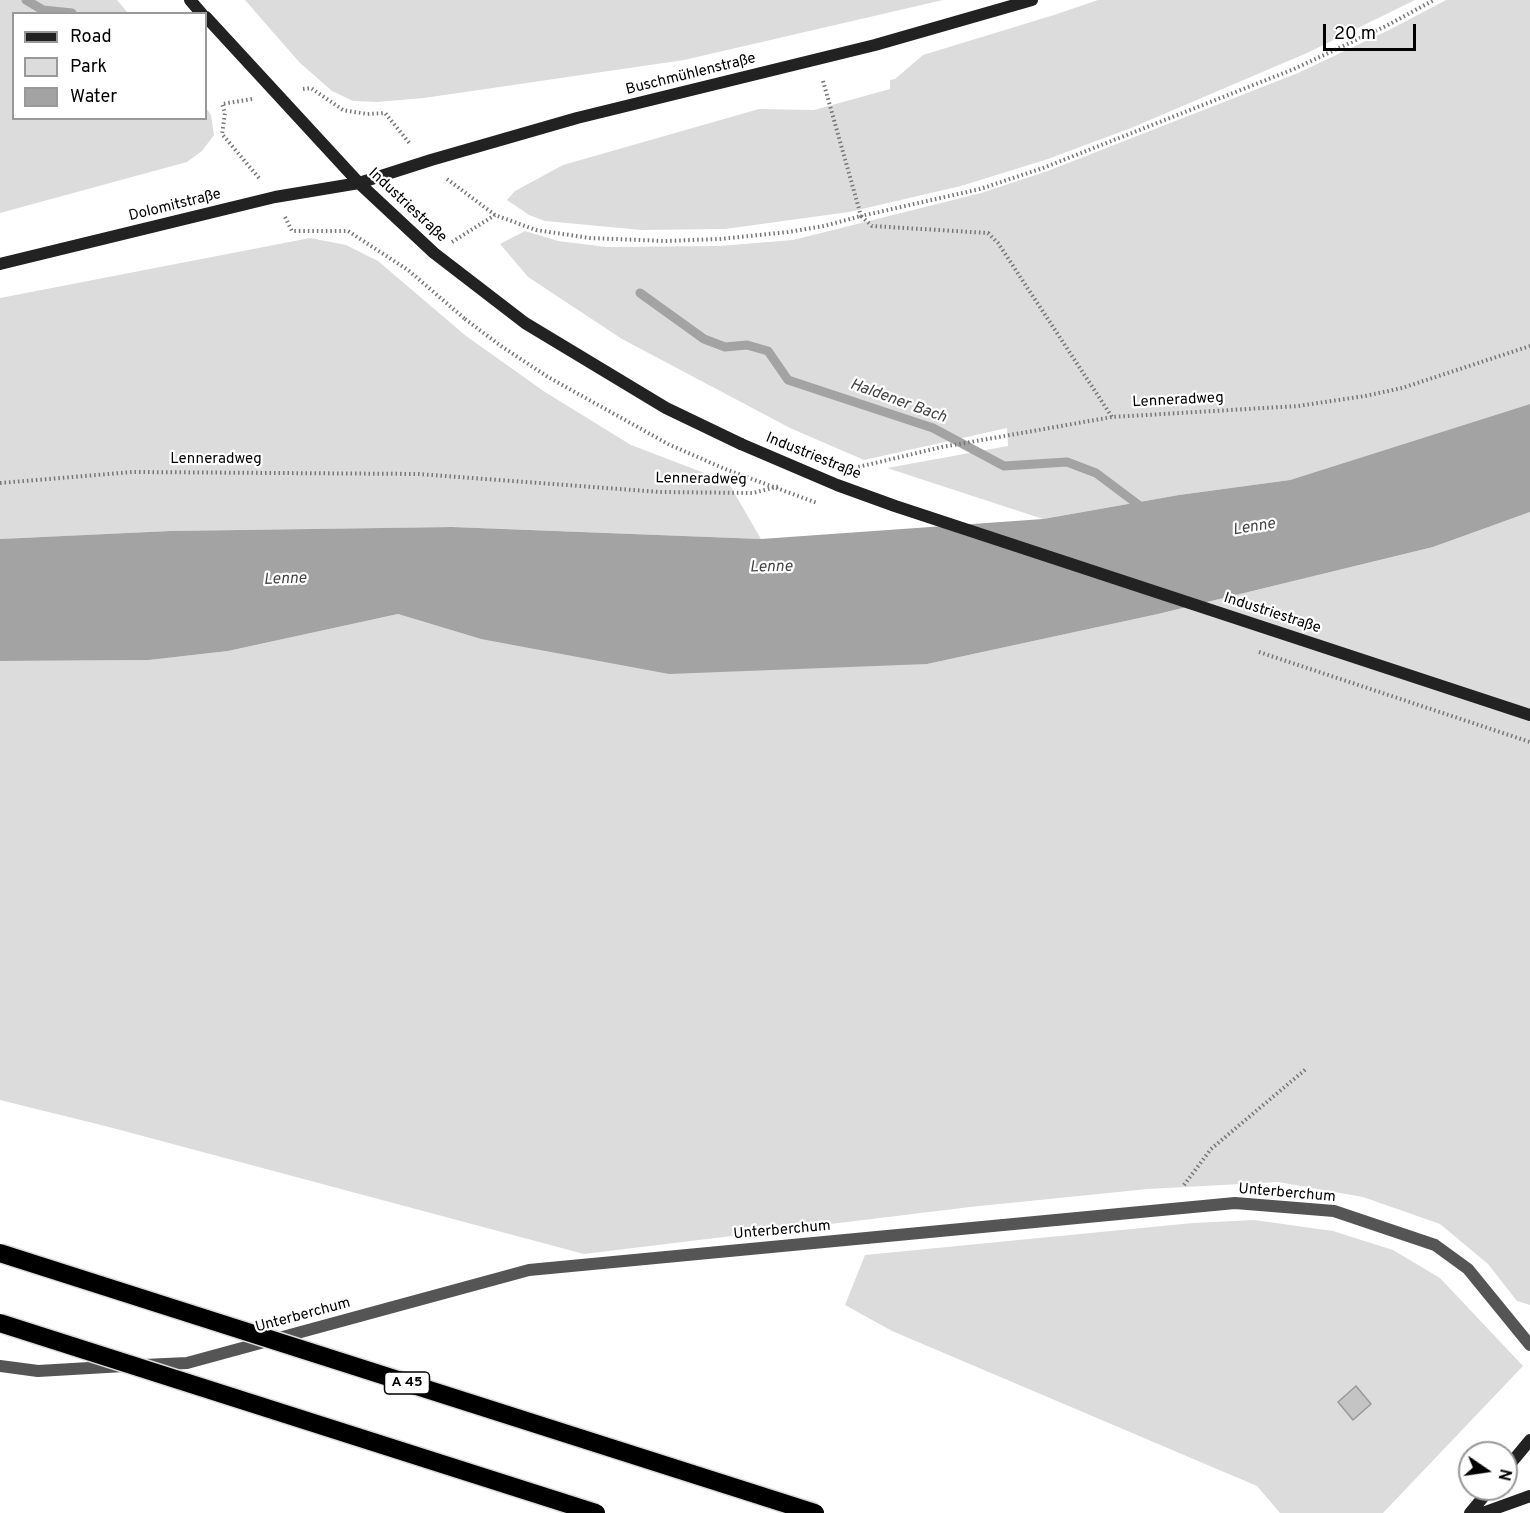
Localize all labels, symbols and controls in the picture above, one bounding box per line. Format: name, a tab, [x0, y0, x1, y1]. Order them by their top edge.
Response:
legend	[12, 12, 207, 120]
scale bar	[1326, 12, 1419, 50]
text: 20 m	[1334, 23, 1376, 46]
text: Road	[70, 26, 112, 49]
street label: Buschmühlenstraße	[624, 50, 758, 100]
text: Park	[70, 56, 107, 79]
text: Water	[70, 86, 117, 109]
street label: Industriestraße	[364, 165, 450, 247]
street label: Dolomitstraße	[127, 186, 223, 226]
water label: Haldener Bach	[847, 376, 949, 428]
street label: Lenneradweg	[1132, 390, 1224, 412]
street label: Industriestraße	[763, 430, 863, 484]
street label: Lenneradweg	[170, 451, 262, 469]
street label: Lenneradweg	[655, 470, 747, 490]
water label: Lenne	[1231, 515, 1277, 541]
water label: Lenne	[749, 558, 793, 578]
water label: Lenne	[263, 570, 307, 590]
street label: Industriestraße	[1221, 590, 1323, 638]
street label: Unterberchum	[1238, 1181, 1336, 1207]
street label: Unterberchum	[733, 1218, 831, 1244]
street label: Unterberchum	[254, 1295, 352, 1337]
road number: A 45	[384, 1372, 430, 1394]
north arrow	[1458, 1441, 1518, 1501]
text: N	[1493, 1467, 1515, 1482]

